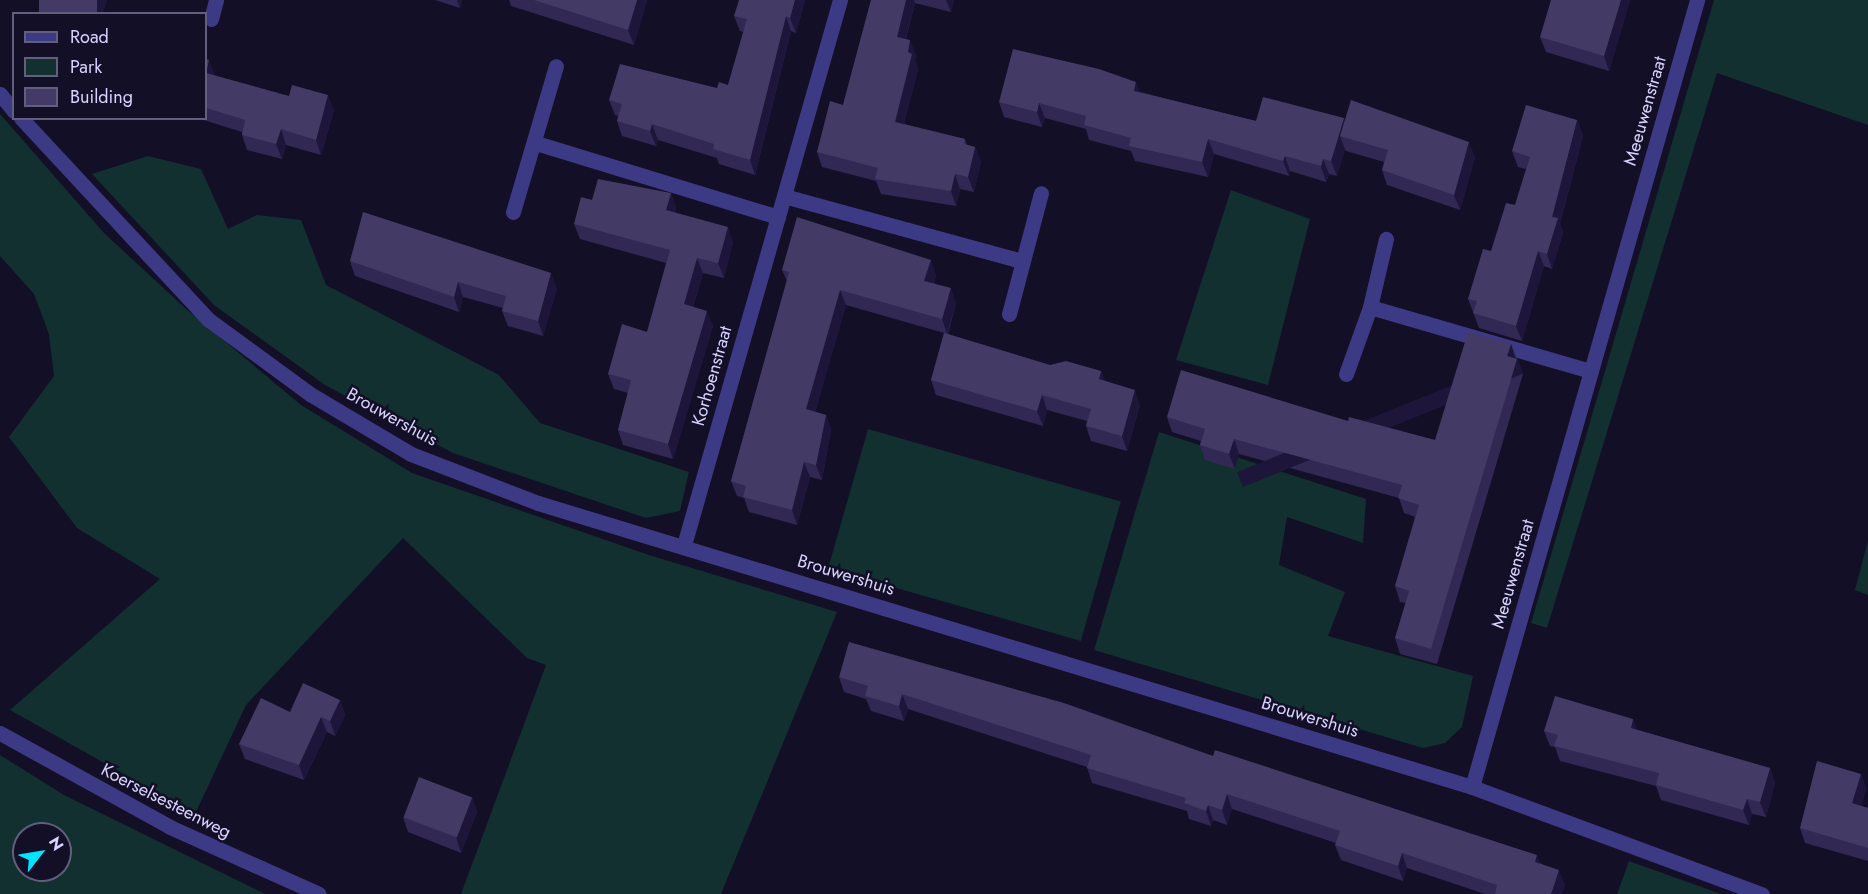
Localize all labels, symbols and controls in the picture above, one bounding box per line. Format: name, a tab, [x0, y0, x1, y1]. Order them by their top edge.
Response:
legend	[12, 12, 207, 120]
text: Road	[70, 24, 109, 50]
text: Park	[70, 54, 102, 80]
street label: Meeuwenstraat	[1619, 54, 1671, 168]
text: Building	[70, 84, 133, 110]
street label: Korhoenstraat	[687, 324, 737, 428]
street label: Brouwershuis	[343, 383, 441, 451]
street label: Meeuwenstraat	[1487, 517, 1539, 631]
street label: Brouwershuis	[795, 550, 897, 600]
street label: Brouwershuis	[1259, 692, 1361, 742]
street label: Koerselsesteenweg	[97, 759, 235, 843]
north arrow	[12, 822, 72, 882]
text: N	[43, 832, 69, 855]

